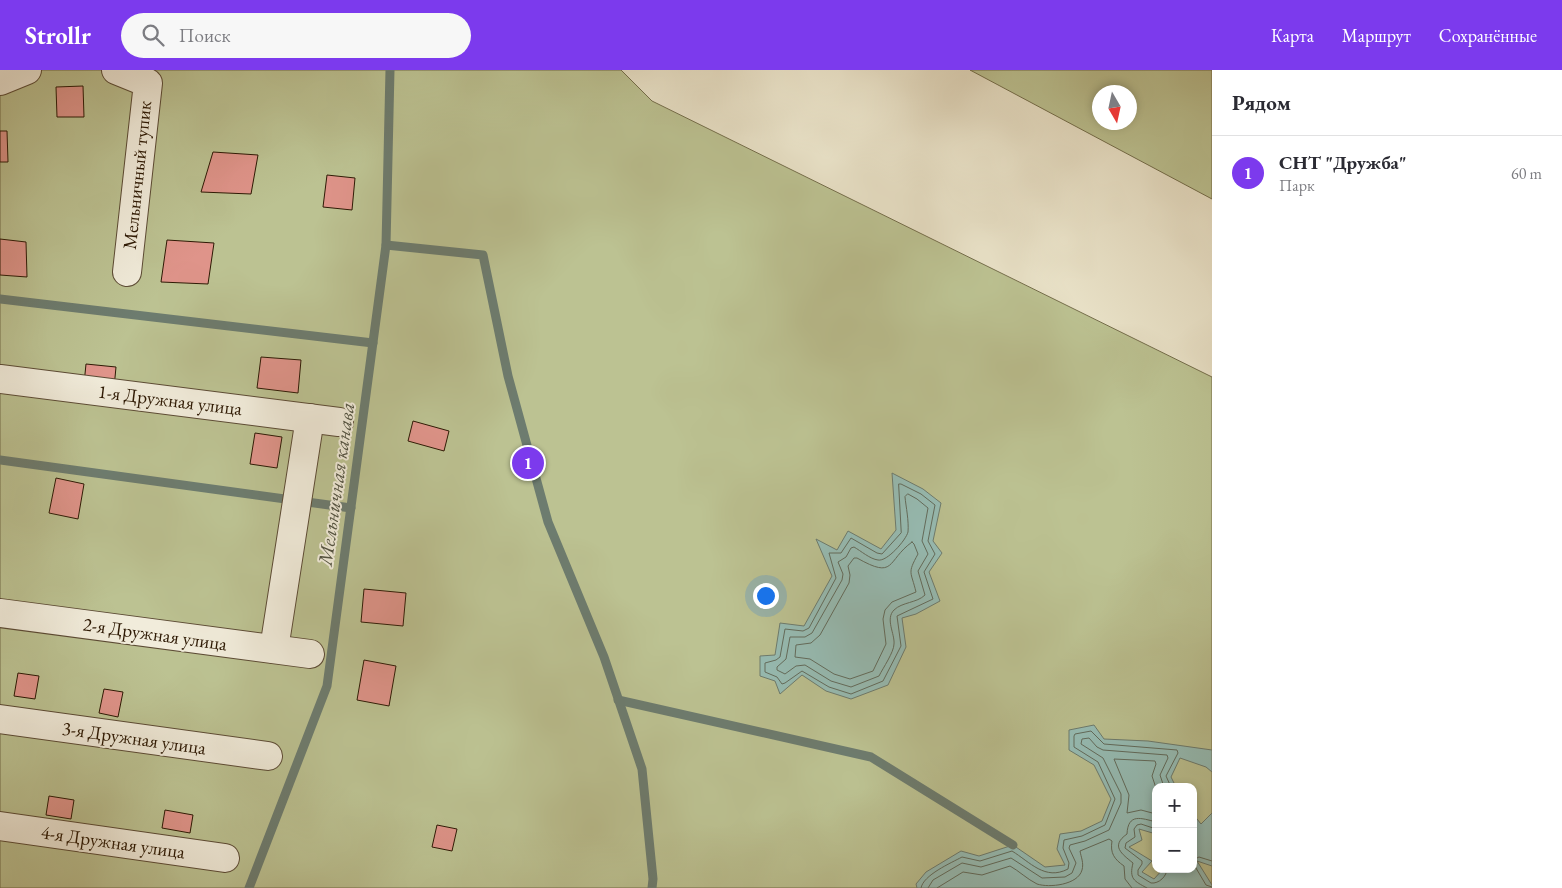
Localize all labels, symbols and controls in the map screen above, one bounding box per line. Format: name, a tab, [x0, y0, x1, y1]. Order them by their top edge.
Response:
search box	[121, 13, 471, 58]
text: Strollr	[25, 20, 91, 51]
icon: search	[139, 21, 167, 49]
text: Поиск	[179, 23, 231, 48]
text: Карта	[1271, 24, 1314, 47]
text: Маршрут	[1342, 24, 1411, 47]
text: Сохранённые	[1439, 24, 1537, 47]
north arrow	[1092, 85, 1137, 130]
text: Рядом	[1232, 89, 1291, 116]
street label: Мельничный тупик	[117, 99, 157, 251]
text: СНТ "Дружба"	[1279, 150, 1406, 175]
text: 1	[1244, 163, 1252, 184]
text: 60 m	[1511, 163, 1542, 184]
text: Парк	[1279, 175, 1315, 196]
street label: 1-я Дружная улица	[96, 379, 244, 421]
water label: Мельничная канава	[312, 401, 360, 568]
pin: 1	[512, 444, 544, 482]
your location	[753, 583, 779, 609]
street label: 2-я Дружная улица	[81, 612, 229, 657]
street label: 3-я Дружная улица	[60, 716, 208, 761]
map controls	[1152, 783, 1197, 873]
button: +	[1152, 783, 1197, 828]
street label: 4-я Дружная улица	[39, 820, 187, 865]
button: −	[1152, 828, 1197, 873]

